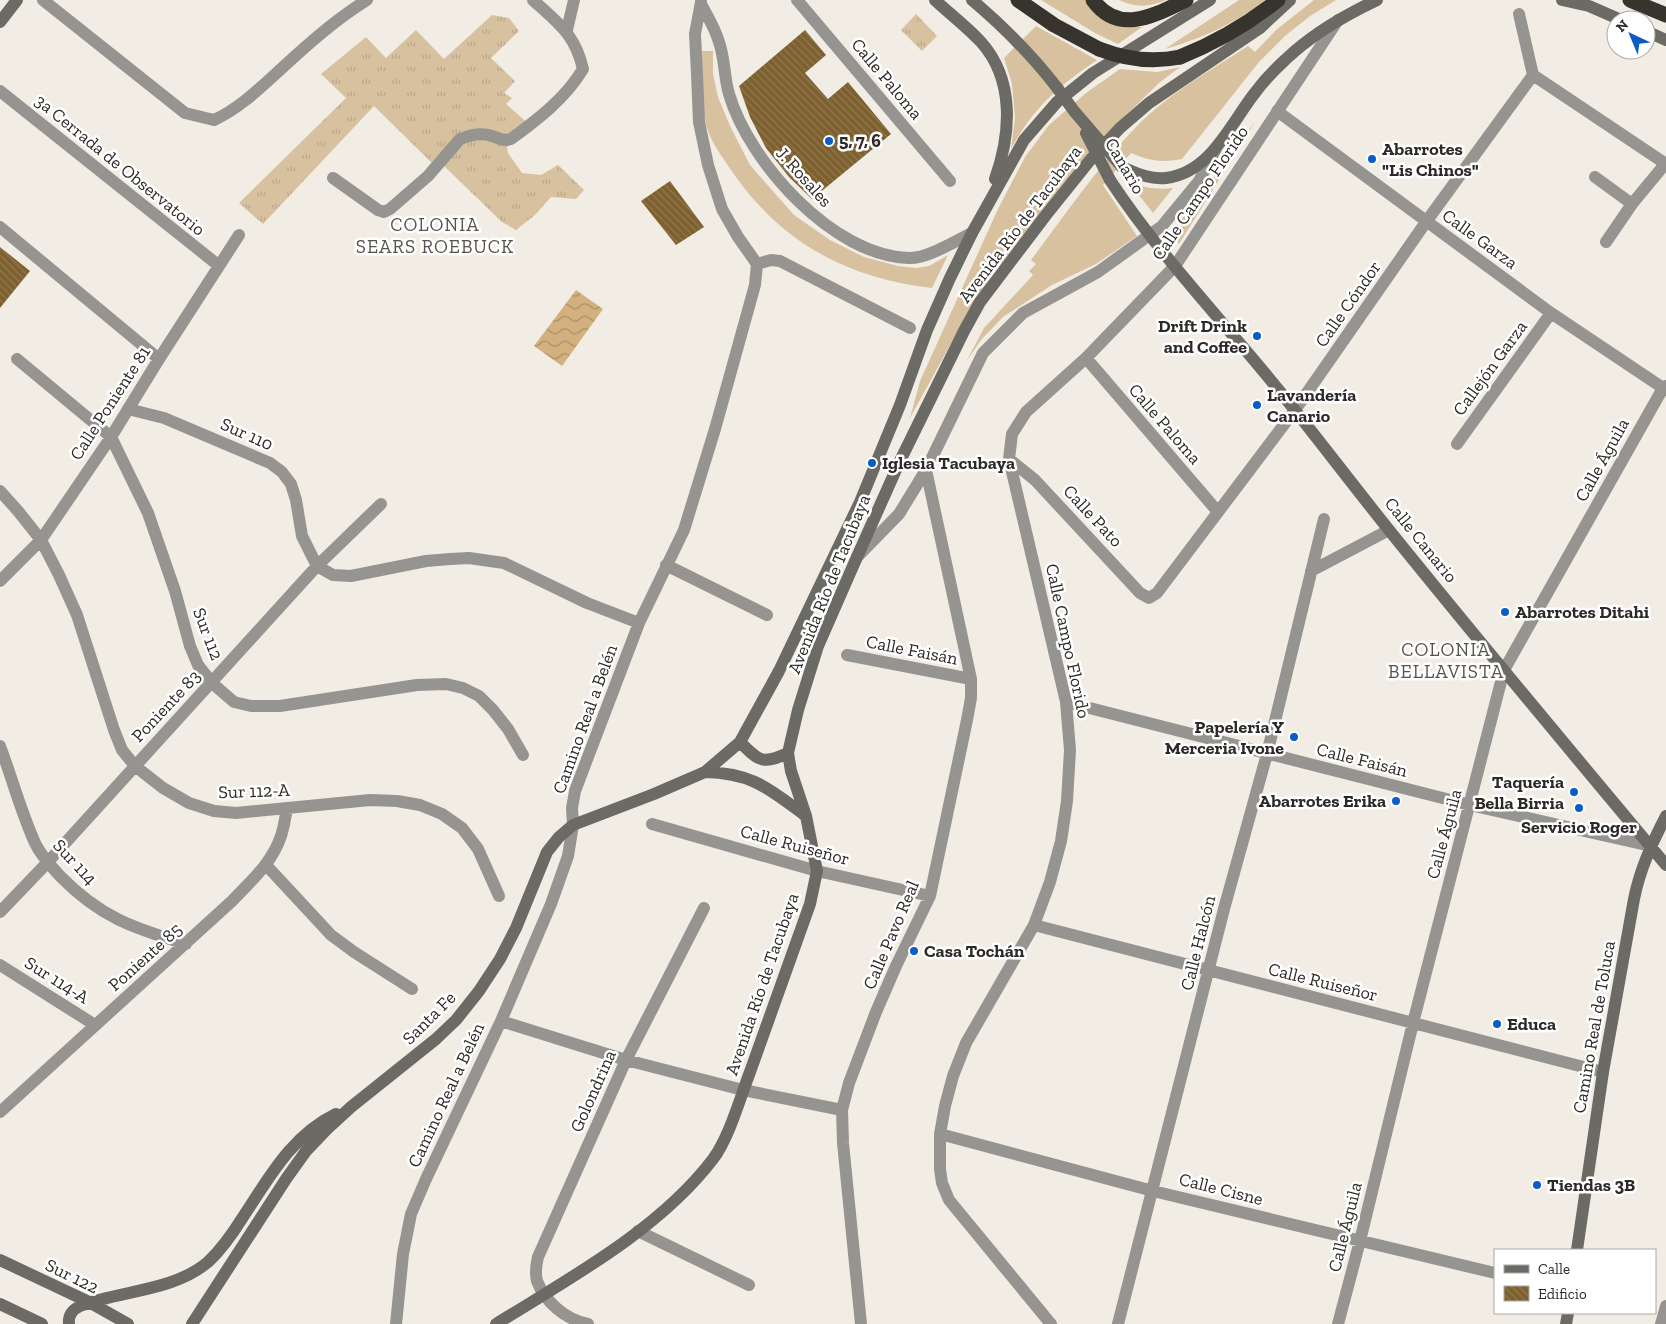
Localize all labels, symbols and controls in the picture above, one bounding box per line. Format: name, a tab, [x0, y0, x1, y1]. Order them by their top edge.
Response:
north arrow	[1606, 10, 1656, 60]
text: N	[1613, 16, 1632, 36]
street label: Calle Paloma	[847, 34, 928, 124]
street label: 3a Cerrada de Observatorio	[30, 90, 210, 240]
street label: Calle Campo Florido	[1147, 122, 1253, 264]
place label: 5, 7, 6	[839, 130, 881, 152]
street label: Canario	[1100, 134, 1150, 198]
marker: 5, 7, 6	[823, 135, 835, 147]
place label: Abarrotes "Lis Chinos"	[1382, 138, 1479, 181]
street label: Avenida Río de Tacubaya	[954, 141, 1087, 307]
street label: J. Rosales	[771, 142, 837, 212]
marker: Abarrotes "Lis Chinos"	[1366, 153, 1378, 165]
street label: Calle Garza	[1438, 204, 1522, 274]
district label: COLONIA SEARS ROEBUCK	[356, 213, 514, 258]
street label: Calle Cóndor	[1310, 257, 1386, 351]
place label: Drift Drink and Coffee	[1158, 315, 1247, 358]
street label: Callejón Garza	[1448, 316, 1532, 420]
marker: Drift Drink and Coffee	[1251, 330, 1263, 342]
street label: Calle Poniente 81	[65, 342, 155, 464]
street label: Calle Paloma	[1124, 379, 1206, 469]
place label: Lavandería Canario	[1267, 384, 1356, 427]
marker: Lavandería Canario	[1251, 399, 1263, 411]
street label: Sur 110	[217, 413, 277, 455]
street label: Calle Águila	[1570, 414, 1634, 505]
place label: Iglesia Tacubaya	[882, 452, 1015, 474]
marker: Iglesia Tacubaya	[866, 457, 878, 469]
street label: Calle Pato	[1059, 480, 1127, 552]
street label: Avenida Río de Tacubaya	[783, 491, 875, 677]
street label: Calle Canario	[1380, 493, 1462, 587]
street label: Calle Campo Florido	[1041, 562, 1095, 720]
place label: Abarrotes Ditahi	[1515, 601, 1650, 623]
street label: Sur 112	[188, 605, 228, 663]
marker: Abarrotes Ditahi	[1499, 606, 1511, 618]
street label: Calle Faisán	[864, 630, 960, 670]
district label: COLONIA BELLAVISTA	[1388, 638, 1504, 683]
street label: Camino Real a Belén	[548, 641, 622, 797]
street label: Poniente 83	[127, 665, 205, 747]
place label: Papelería Y Merceria Ivone	[1165, 716, 1284, 759]
marker: Papelería Y Merceria Ivone	[1288, 731, 1300, 743]
street label: Calle Faisán	[1314, 738, 1410, 782]
place label: Taquería Bella Birria	[1474, 771, 1564, 814]
street label: Sur 112-A	[218, 779, 290, 803]
marker: Taquería Bella Birria	[1568, 786, 1580, 798]
street label: Calle Águila	[1421, 787, 1467, 881]
place label: Abarrotes Erika	[1259, 790, 1386, 812]
marker: Abarrotes Erika	[1390, 795, 1402, 807]
marker: Servicio Roger	[1573, 802, 1585, 814]
place label: Servicio Roger	[1521, 816, 1637, 838]
street label: Calle Ruiseñor	[738, 820, 852, 870]
street label: Sur 114	[48, 835, 102, 890]
street label: Calle Pavo Real	[858, 877, 924, 993]
street label: Avenida Río de Tacubaya	[720, 890, 804, 1078]
street label: Calle Halcón	[1176, 893, 1221, 993]
street label: Poniente 85	[104, 918, 186, 996]
street label: Camino Real de Toluca	[1568, 939, 1620, 1115]
place label: Casa Tochán	[924, 940, 1025, 962]
marker: Casa Tochán	[908, 945, 920, 957]
street label: Sur 114-A	[21, 952, 94, 1009]
street label: Calle Ruiseñor	[1266, 958, 1380, 1006]
street label: Santa Fe	[398, 987, 460, 1049]
place label: Educa	[1507, 1013, 1556, 1035]
marker: Educa	[1491, 1018, 1503, 1030]
street label: Camino Real a Belén	[403, 1019, 489, 1171]
street label: Golondrina	[565, 1046, 621, 1135]
street label: Calle Cisne	[1177, 1168, 1265, 1210]
place label: Tiendas 3B	[1547, 1174, 1635, 1196]
marker: Tiendas 3B	[1531, 1179, 1543, 1191]
street label: Calle Águila	[1323, 1180, 1367, 1274]
legend	[1494, 1249, 1656, 1314]
street label: Sur 122	[42, 1254, 102, 1298]
text: Calle	[1538, 1260, 1570, 1278]
text: Edificio	[1538, 1285, 1587, 1303]

